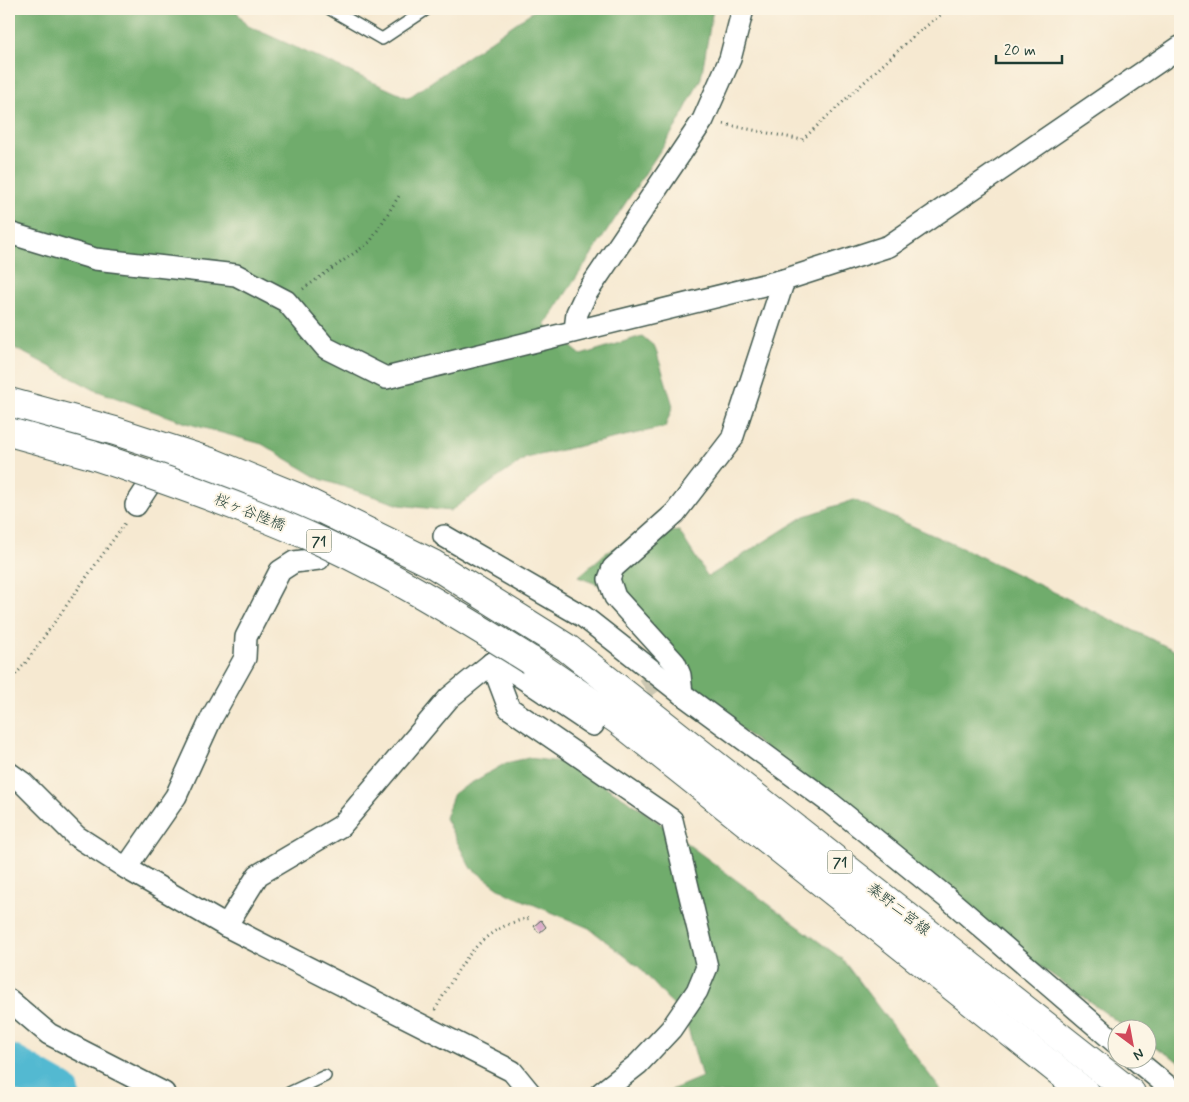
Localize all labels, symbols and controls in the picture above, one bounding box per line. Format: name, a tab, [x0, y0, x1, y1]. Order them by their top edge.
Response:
scale bar	[996, 32, 1063, 64]
text: 20 m	[1004, 41, 1036, 61]
street label: 桜ヶ谷陸橋	[211, 490, 288, 536]
road number: 71	[306, 530, 332, 552]
road number: 71	[828, 850, 852, 874]
street label: 秦野二宮線	[863, 879, 934, 941]
north arrow	[1106, 1020, 1156, 1070]
text: N	[1130, 1044, 1147, 1064]

